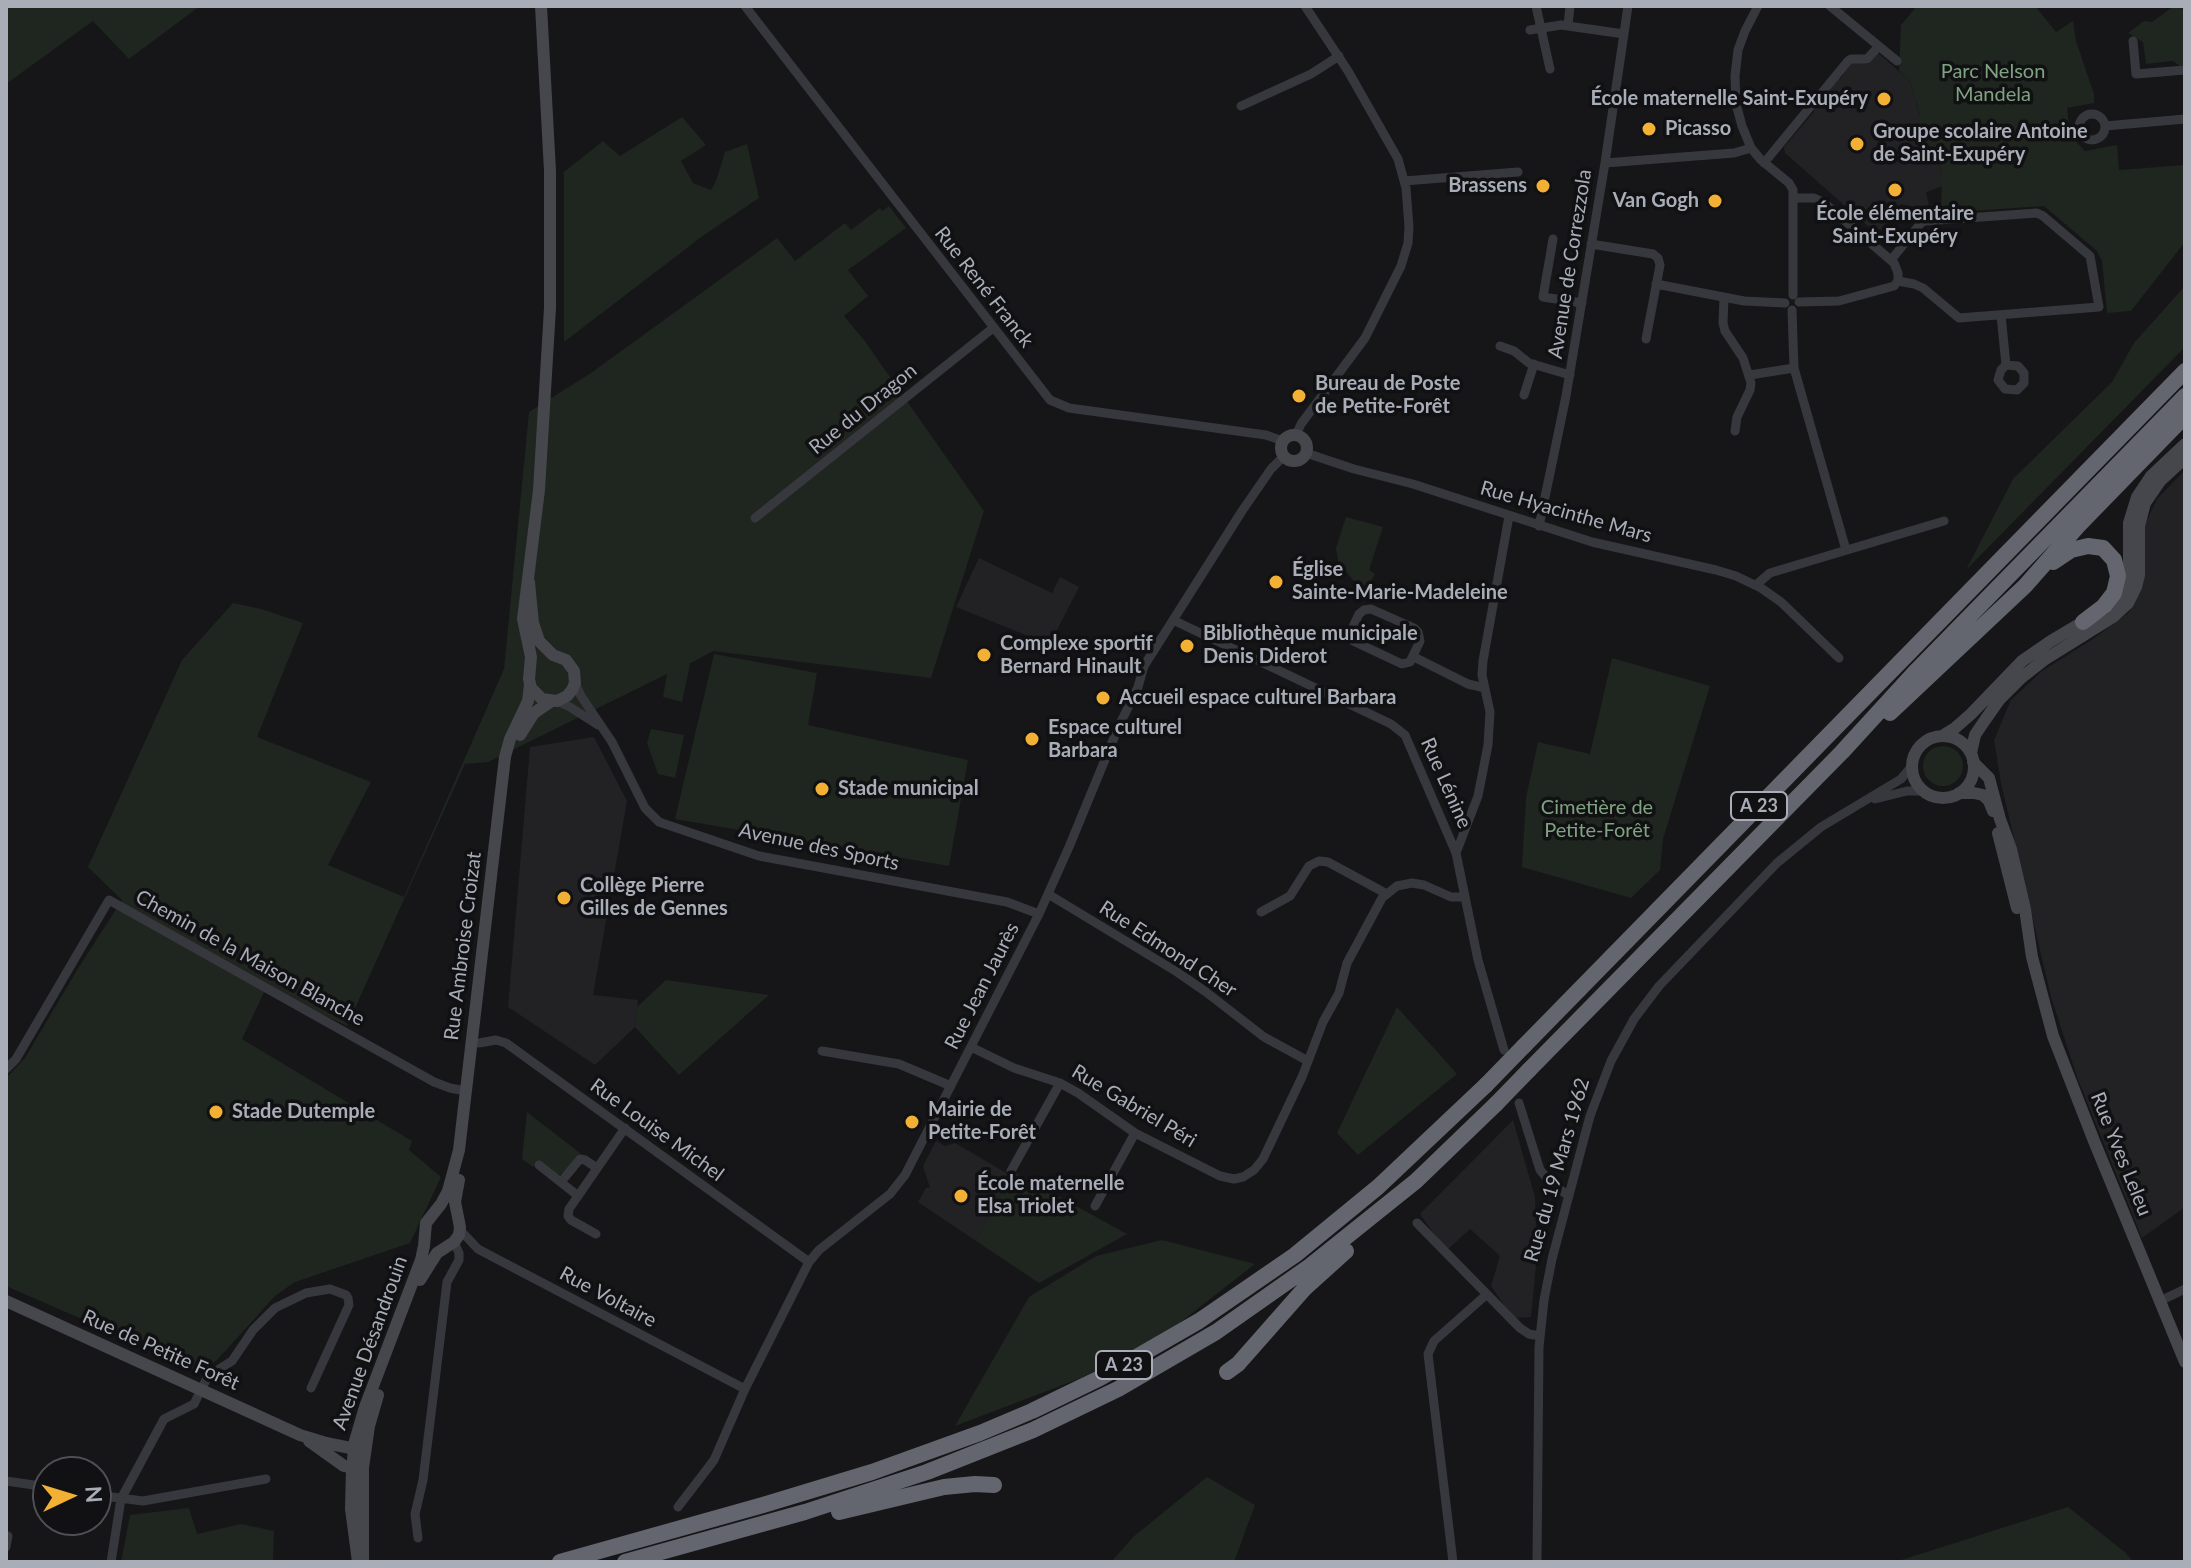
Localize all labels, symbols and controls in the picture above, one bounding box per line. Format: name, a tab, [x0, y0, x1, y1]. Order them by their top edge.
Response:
park label: Parc Nelson Mandela	[1941, 60, 2045, 107]
place label: École maternelle Saint-Exupéry	[1590, 87, 1868, 111]
marker: École maternelle Saint-Exupéry	[1875, 90, 1893, 108]
place label: Picasso	[1665, 117, 1731, 141]
marker: Picasso	[1640, 120, 1658, 138]
place label: Groupe scolaire Antoine de Saint-Exupéry	[1873, 120, 2088, 167]
marker: Groupe scolaire Antoine de Saint-Exupéry	[1848, 135, 1866, 153]
street label: Avenue de Correzzola	[1543, 168, 1597, 360]
place label: Brassens	[1448, 174, 1527, 198]
marker: Brassens	[1534, 177, 1552, 195]
marker: École élémentaire Saint-Exupéry	[1886, 181, 1904, 199]
place label: Van Gogh	[1613, 189, 1699, 213]
marker: Van Gogh	[1706, 192, 1724, 210]
place label: École élémentaire Saint-Exupéry	[1816, 202, 1974, 249]
street label: Rue René Franck	[929, 222, 1039, 352]
street label: Rue du Dragon	[804, 358, 922, 460]
place label: Bureau de Poste de Petite-Forêt	[1315, 372, 1461, 419]
marker: Bureau de Poste de Petite-Forêt	[1290, 387, 1308, 405]
street label: Rue Hyacinthe Mars	[1477, 476, 1655, 548]
place label: Église Sainte-Marie-Madeleine	[1292, 558, 1508, 605]
marker: Église Sainte-Marie-Madeleine	[1267, 573, 1285, 591]
place label: Bibliothèque municipale Denis Diderot	[1203, 622, 1418, 669]
place label: Complexe sportif Bernard Hinault	[1000, 632, 1153, 679]
marker: Bibliothèque municipale Denis Diderot	[1178, 637, 1196, 655]
marker: Complexe sportif Bernard Hinault	[975, 646, 993, 664]
place label: Accueil espace culturel Barbara	[1119, 686, 1396, 710]
marker: Accueil espace culturel Barbara	[1094, 689, 1112, 707]
place label: Espace culturel Barbara	[1048, 716, 1182, 763]
marker: Espace culturel Barbara	[1023, 730, 1041, 748]
street label: Rue Lénine	[1415, 734, 1477, 832]
place label: Stade municipal	[838, 777, 979, 801]
marker: Stade municipal	[813, 780, 831, 798]
road number: A 23	[1731, 792, 1787, 820]
park label: Cimetière de Petite-Forêt	[1541, 796, 1653, 843]
street label: Avenue des Sports	[737, 818, 901, 876]
street label: Rue Ambroise Croizat	[440, 850, 486, 1042]
place label: Collège Pierre Gilles de Gennes	[580, 874, 728, 921]
street label: Chemin de la Maison Blanche	[131, 885, 369, 1031]
marker: Collège Pierre Gilles de Gennes	[555, 889, 573, 907]
street label: Rue Edmond Cher	[1095, 896, 1241, 1002]
street label: Rue Jean Jaurès	[940, 919, 1024, 1053]
street label: Rue Gabriel Péri	[1067, 1059, 1201, 1153]
street label: Rue Louise Michel	[585, 1073, 729, 1187]
street label: Rue du 19 Mars 1962	[1519, 1075, 1595, 1265]
street label: Rue Yves Leleu	[2085, 1089, 2157, 1219]
place label: Mairie de Petite-Forêt	[928, 1098, 1036, 1145]
place label: Stade Dutemple	[232, 1100, 375, 1124]
marker: Stade Dutemple	[207, 1103, 225, 1121]
marker: Mairie de Petite-Forêt	[903, 1113, 921, 1131]
place label: École maternelle Elsa Triolet	[977, 1172, 1124, 1219]
marker: École maternelle Elsa Triolet	[952, 1187, 970, 1205]
street label: Avenue Désandrouin	[327, 1253, 413, 1433]
street label: Rue Voltaire	[555, 1261, 661, 1333]
street label: Rue de Petite Forêt	[79, 1305, 243, 1395]
road number: A 23	[1096, 1351, 1152, 1379]
north arrow	[32, 1456, 112, 1536]
text: N	[80, 1485, 109, 1504]

